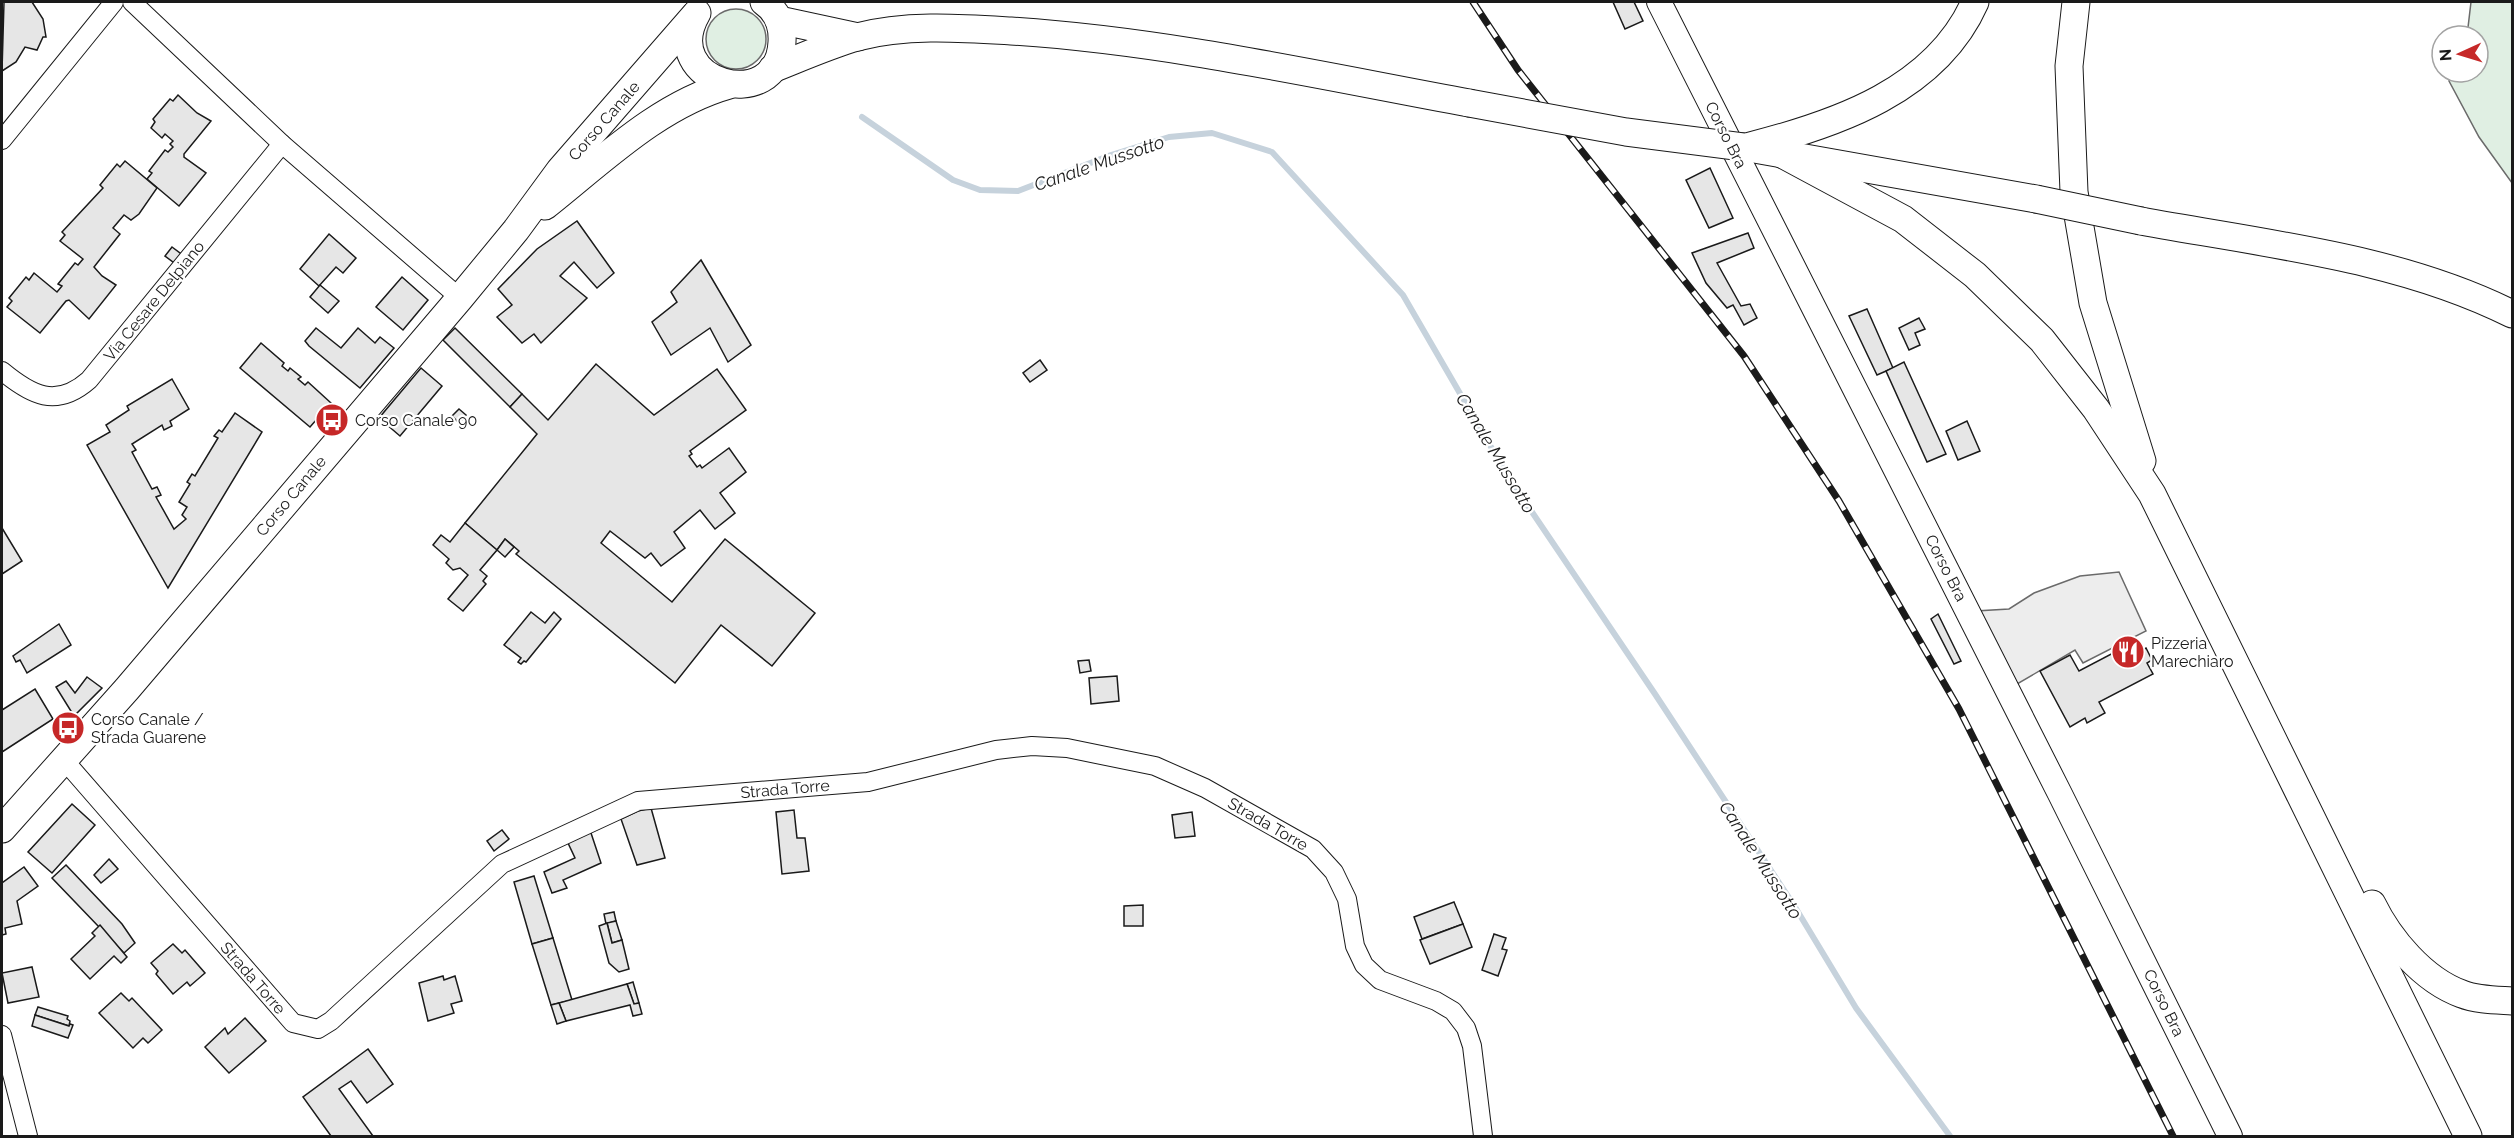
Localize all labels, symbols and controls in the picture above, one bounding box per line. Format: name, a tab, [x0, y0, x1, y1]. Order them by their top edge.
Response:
north arrow	[2430, 24, 2490, 84]
text: N	[2436, 48, 2455, 62]
street label: Corso Canale	[564, 77, 644, 165]
street label: Corso Bra	[1701, 98, 1751, 172]
water label: Canale Mussotto	[1031, 131, 1167, 195]
street label: Via Cesare Delpiano	[100, 237, 208, 365]
water label: Canale Mussotto	[1452, 389, 1540, 517]
bus stop icon: Corso Canale 90	[314, 402, 350, 438]
place label: Corso Canale 90	[355, 411, 477, 430]
street label: Corso Canale	[252, 452, 330, 540]
street label: Corso Bra	[1921, 531, 1971, 605]
restaurant icon: Pizzeria Marechiaro	[2110, 634, 2146, 670]
place label: Pizzeria Marechiaro	[2151, 634, 2234, 671]
bus stop icon: Corso Canale / Strada Guarene	[50, 710, 86, 746]
place label: Corso Canale / Strada Guarene	[91, 710, 206, 747]
street label: Strada Torre	[740, 776, 830, 802]
street label: Strada Torre	[1225, 793, 1311, 855]
water label: Canale Mussotto	[1715, 797, 1807, 923]
street label: Strada Torre	[217, 938, 289, 1018]
street label: Corso Bra	[2140, 966, 2188, 1040]

